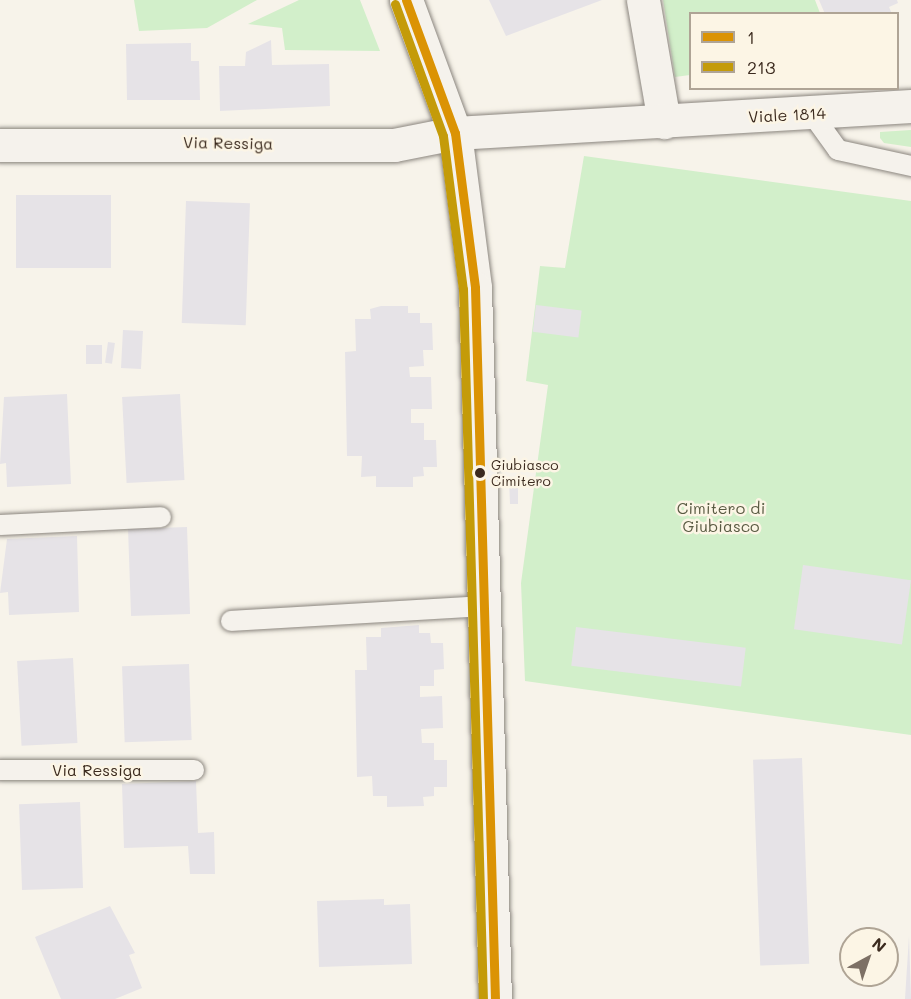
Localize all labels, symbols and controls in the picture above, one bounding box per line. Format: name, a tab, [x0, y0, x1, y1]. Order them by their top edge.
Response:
legend	[689, 12, 899, 90]
text: 1	[747, 25, 755, 49]
text: 213	[747, 55, 776, 79]
street label: Viale 1814	[748, 103, 826, 127]
street label: Via Ressiga	[183, 133, 273, 153]
place label: Giubiasco Cimitero	[491, 457, 559, 490]
marker: Giubiasco Cimitero	[474, 467, 486, 479]
park label: Cimitero di Giubiasco	[677, 498, 765, 536]
street label: Via Ressiga	[52, 760, 142, 780]
north arrow	[839, 927, 899, 987]
text: N	[868, 932, 891, 956]

